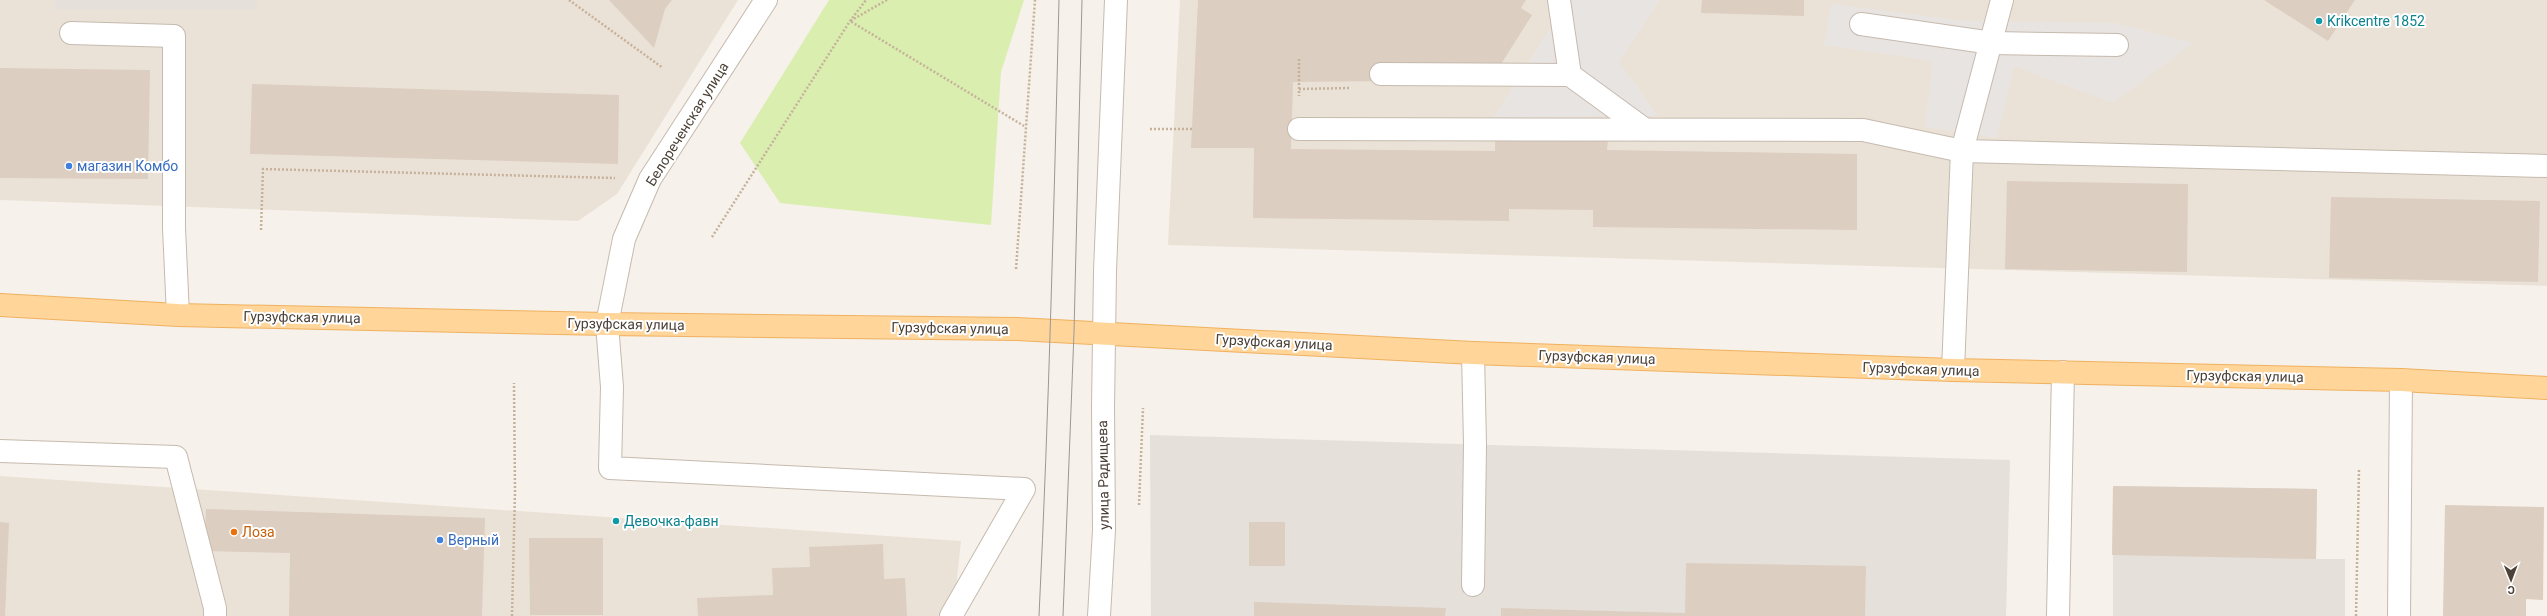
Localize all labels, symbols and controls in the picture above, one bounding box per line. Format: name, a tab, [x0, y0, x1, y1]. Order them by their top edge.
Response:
place label: Krikcentre 1852	[2327, 13, 2425, 29]
marker: Krikcentre 1852	[2314, 16, 2324, 26]
street label: Белореченская улица	[642, 59, 732, 189]
place label: магазин Комбо	[77, 158, 178, 174]
marker: магазин Комбо	[64, 161, 74, 171]
street label: Гурзуфская улица	[243, 308, 361, 326]
street label: Гурзуфская улица	[567, 315, 685, 333]
street label: Гурзуфская улица	[891, 319, 1009, 337]
street label: Гурзуфская улица	[1215, 331, 1333, 353]
street label: Гурзуфская улица	[1538, 347, 1656, 367]
street label: Гурзуфская улица	[1862, 359, 1980, 379]
street label: Гурзуфская улица	[2186, 367, 2304, 385]
street label: улица Радищева	[1094, 420, 1112, 530]
place label: Девочка-фавн	[624, 513, 718, 529]
marker: Девочка-фавн	[611, 516, 621, 526]
place label: Лоза	[242, 524, 275, 540]
marker: Лоза	[229, 527, 239, 537]
place label: Верный	[448, 532, 499, 548]
marker: Верный	[435, 535, 445, 545]
north arrow	[2491, 560, 2531, 600]
text: С	[2507, 583, 2515, 596]

